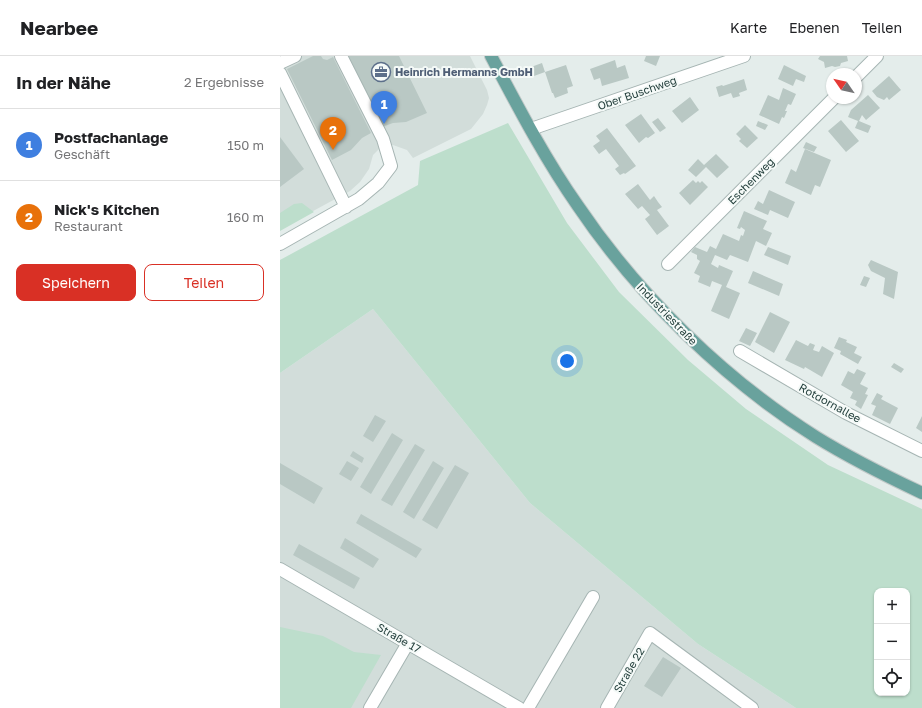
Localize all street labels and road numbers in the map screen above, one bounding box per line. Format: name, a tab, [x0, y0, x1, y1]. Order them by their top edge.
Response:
street label: Ober Buschweg	[596, 73, 678, 112]
street label: Eschenweg	[725, 155, 777, 207]
street label: Industriestraße	[635, 280, 700, 347]
street label: Rotdornallee	[797, 380, 863, 425]
street label: Straße 17	[375, 620, 424, 655]
street label: Straße 22	[610, 645, 647, 695]

